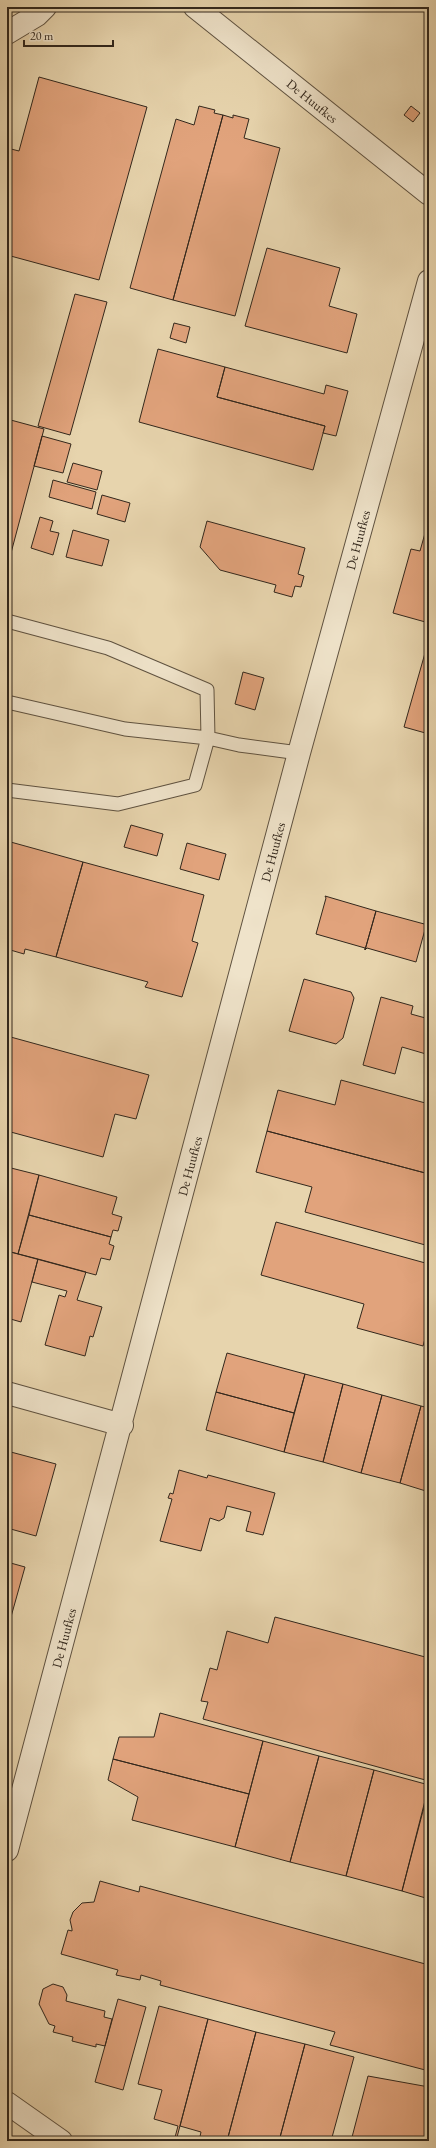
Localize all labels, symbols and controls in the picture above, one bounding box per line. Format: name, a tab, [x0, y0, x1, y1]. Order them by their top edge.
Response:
scale bar	[24, 22, 113, 48]
text: 20 m	[30, 28, 54, 44]
street label: De Huufkes	[283, 75, 341, 127]
street label: De Huufkes	[342, 508, 374, 572]
street label: De Huufkes	[257, 820, 289, 884]
street label: De Huufkes	[174, 1134, 206, 1198]
street label: De Huufkes	[48, 1606, 80, 1670]

